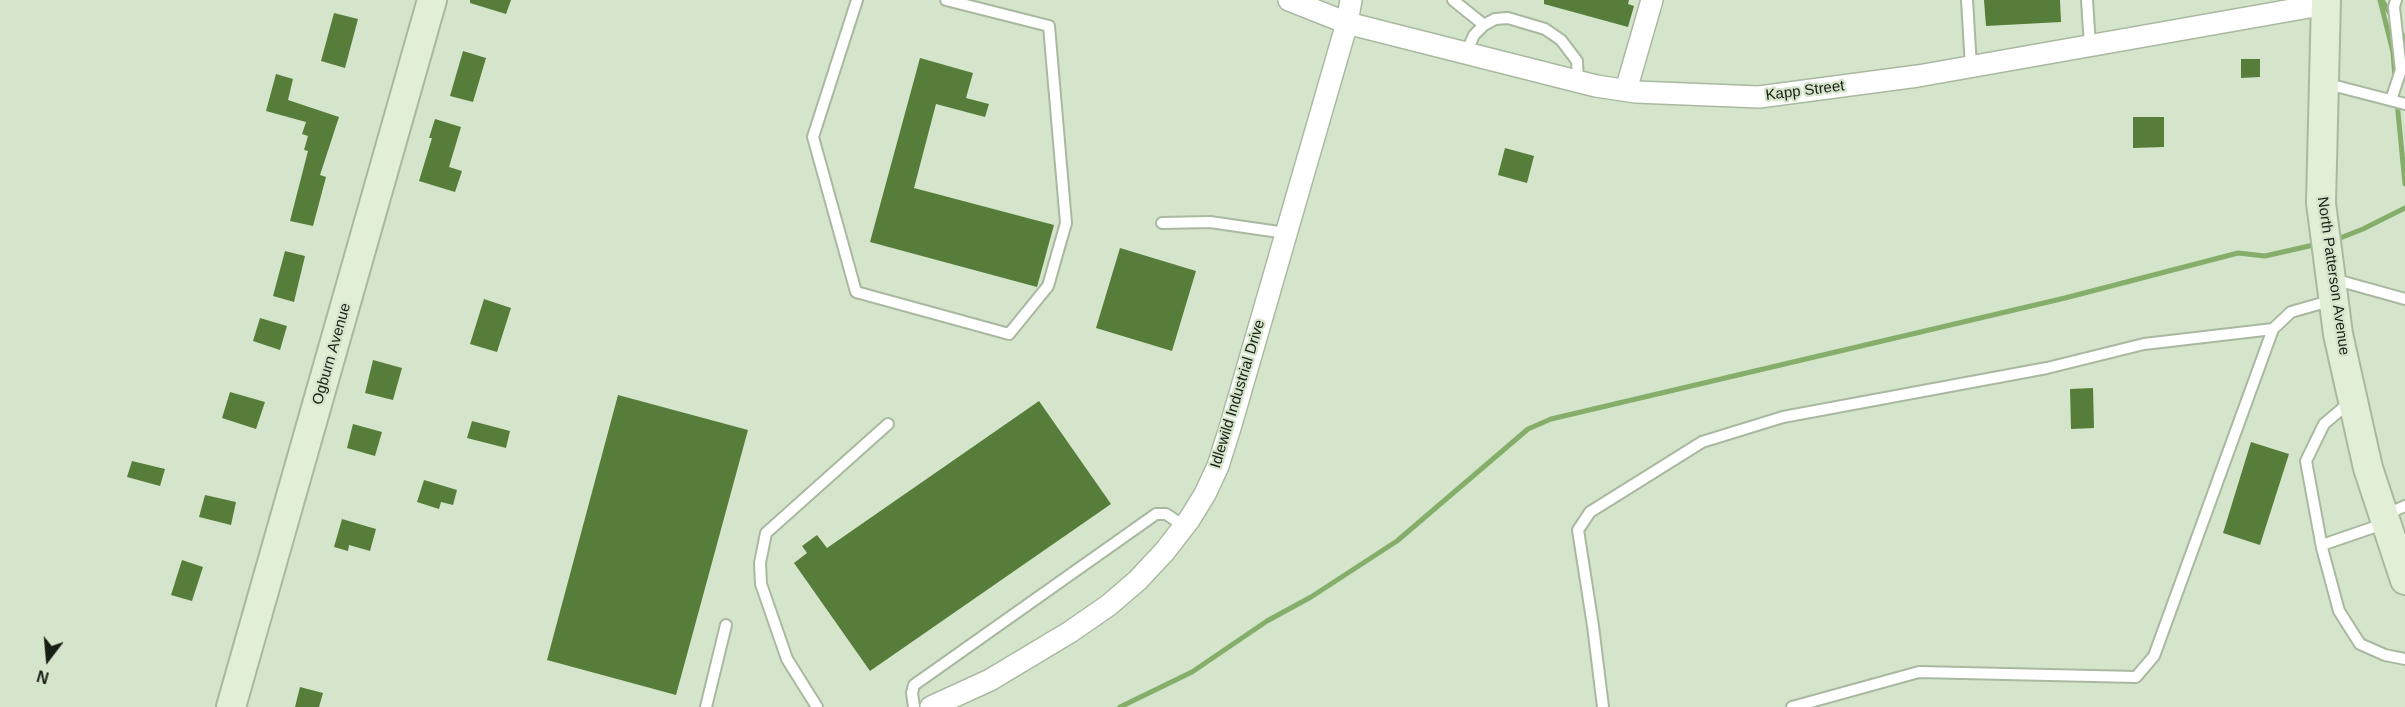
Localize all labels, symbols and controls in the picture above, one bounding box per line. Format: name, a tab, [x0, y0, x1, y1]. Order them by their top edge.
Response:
street label: Kapp Street	[1765, 77, 1845, 105]
street label: North Patterson Avenue	[2313, 196, 2353, 356]
street label: Ogburn Avenue	[309, 301, 355, 407]
street label: Idlewild Industrial Drive	[1207, 318, 1269, 470]
north arrow	[18, 629, 78, 689]
text: N	[35, 667, 51, 687]

